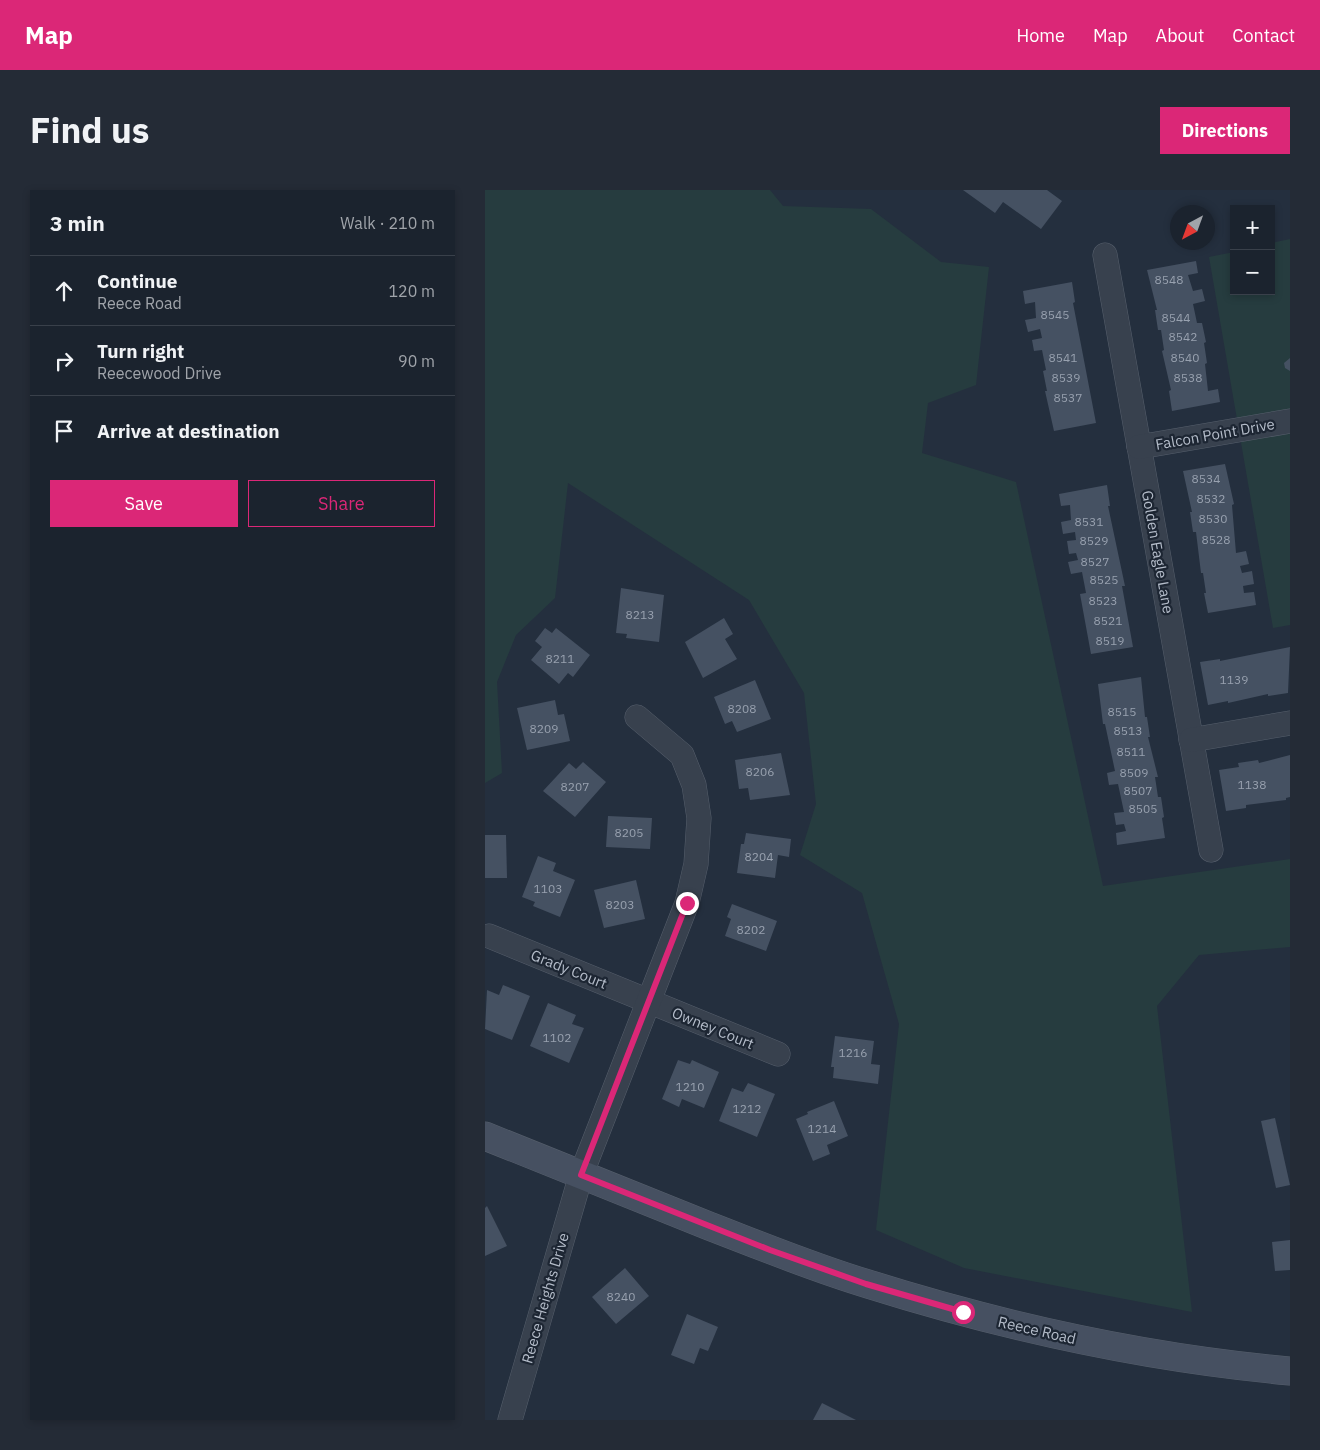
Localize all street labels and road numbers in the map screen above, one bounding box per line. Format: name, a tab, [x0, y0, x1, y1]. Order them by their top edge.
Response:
street label: Falcon Point Drive	[1154, 414, 1276, 454]
street label: Golden Eagle Lane	[1138, 489, 1178, 615]
street label: Grady Court	[528, 945, 610, 993]
street label: Owney Court	[669, 1003, 757, 1053]
street label: Reece Heights Drive	[517, 1230, 573, 1366]
street label: Reece Road	[996, 1312, 1078, 1348]

